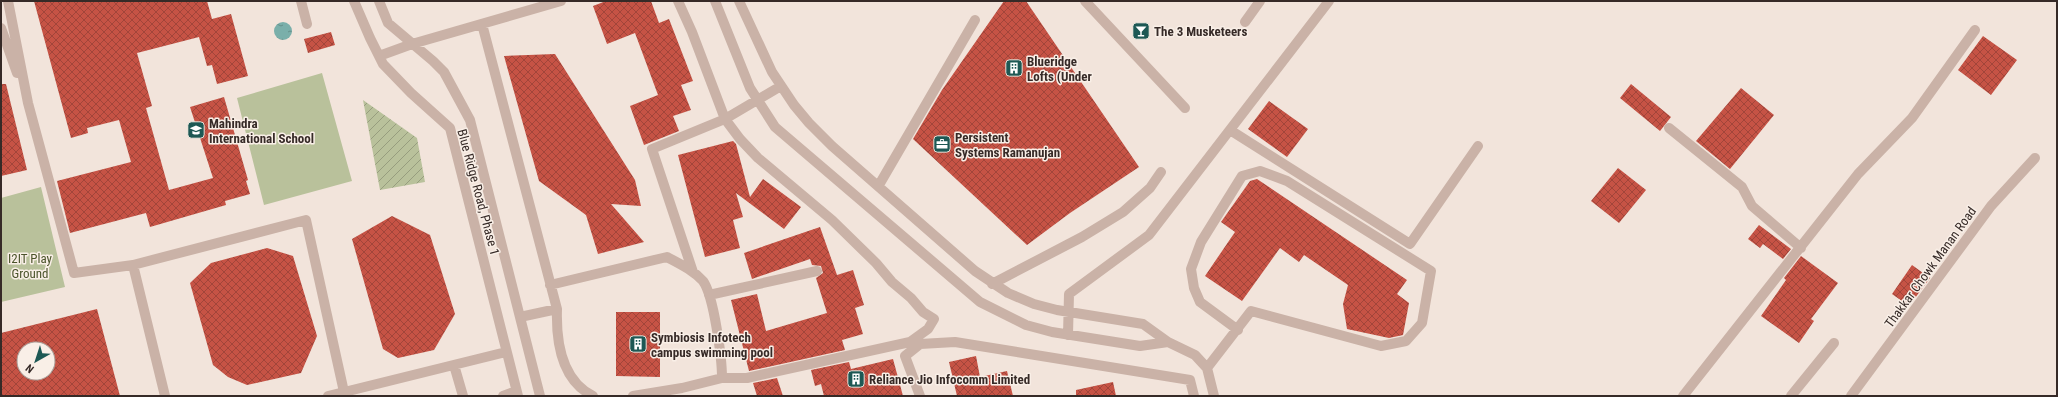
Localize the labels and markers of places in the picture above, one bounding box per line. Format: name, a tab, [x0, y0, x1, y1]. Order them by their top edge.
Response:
bar icon: The 3 Musketeers	[1131, 21, 1151, 41]
place label: The 3 Musketeers	[1154, 24, 1247, 39]
place label: Blueridge Lofts (Under	[1027, 54, 1093, 84]
building icon: Blueridge Lofts (Under	[1004, 58, 1024, 78]
place label: Mahindra International School	[209, 116, 314, 146]
school or university icon: Mahindra International School	[186, 120, 206, 140]
place label: Persistent Systems Ramanujan	[955, 130, 1060, 160]
office icon: Persistent Systems Ramanujan	[932, 134, 952, 154]
place label: Symbiosis Infotech campus swimming pool	[651, 330, 773, 360]
building icon: Symbiosis Infotech campus swimming pool	[628, 334, 648, 354]
building icon: Reliance Jio Infocomm Limited	[846, 369, 866, 389]
place label: Reliance Jio Infocomm Limited	[869, 372, 1030, 387]

